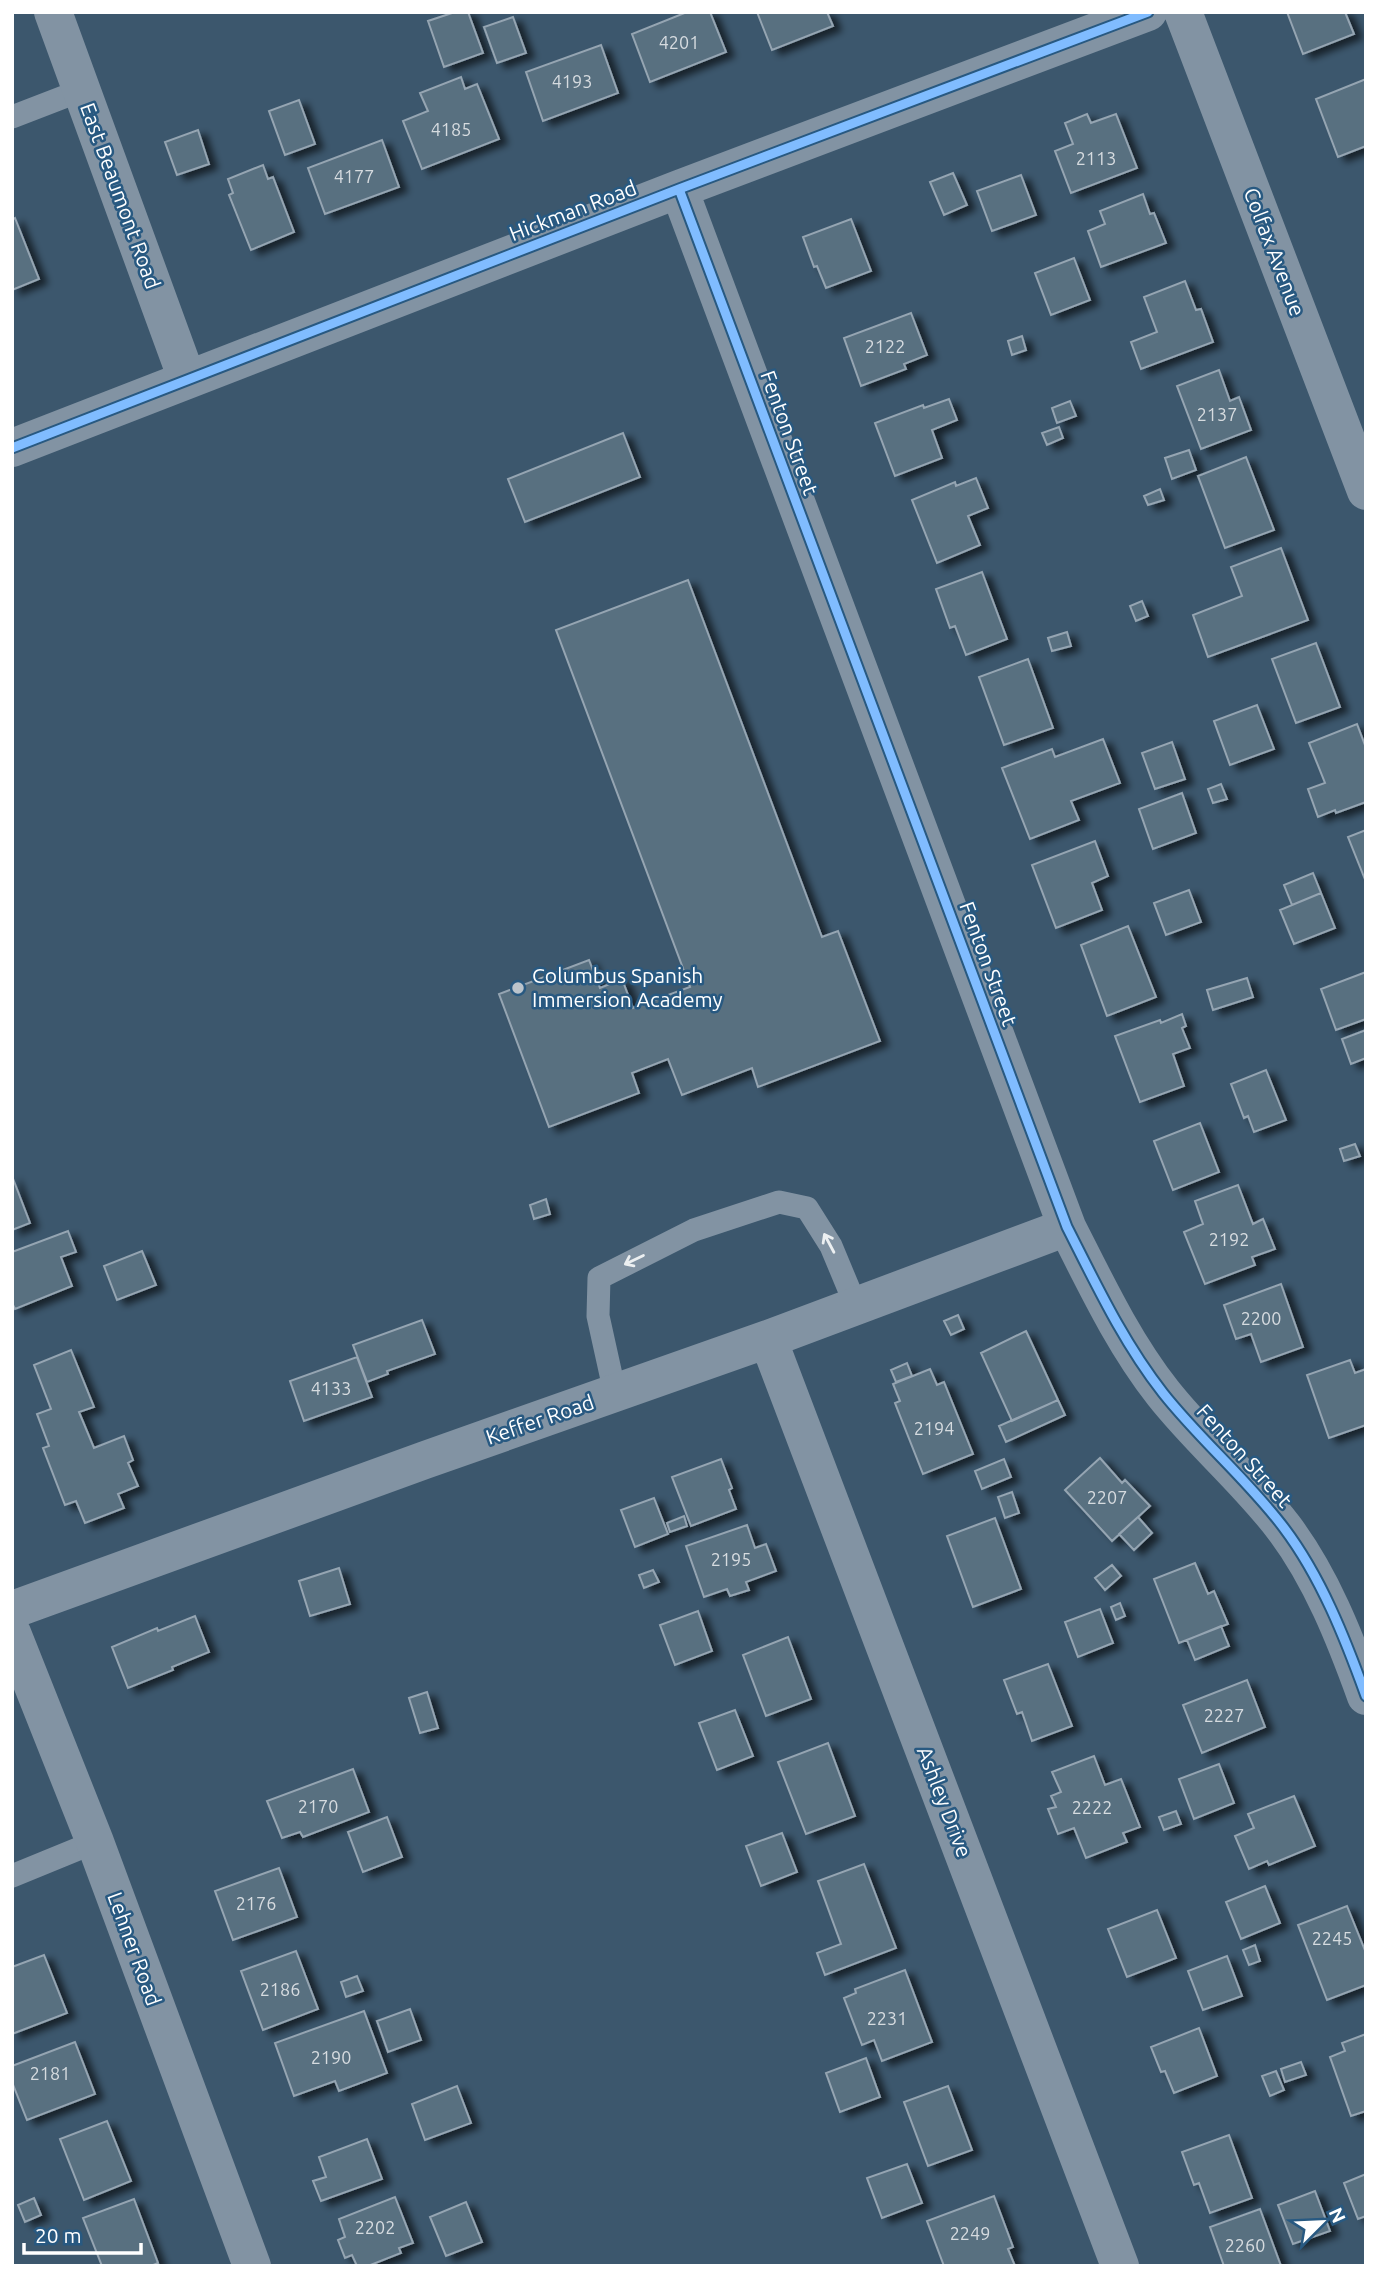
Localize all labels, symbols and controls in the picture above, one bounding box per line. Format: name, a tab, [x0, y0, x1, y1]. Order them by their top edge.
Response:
house number: 4201	[659, 32, 699, 52]
house number: 4193	[552, 71, 592, 91]
street label: East Beaumont Road	[76, 99, 166, 292]
house number: 4185	[431, 119, 471, 139]
house number: 2113	[1076, 148, 1116, 168]
house number: 4177	[334, 166, 374, 186]
street label: Hickman Road	[506, 175, 640, 245]
street label: Colfax Avenue	[1239, 184, 1310, 319]
house number: 2122	[865, 336, 905, 356]
street label: Fenton Street	[756, 367, 824, 498]
house number: 2137	[1197, 404, 1237, 424]
street label: Fenton Street	[955, 898, 1023, 1029]
place label: Columbus Spanish Immersion Academy	[532, 963, 723, 1011]
marker: Columbus Spanish Immersion Academy	[510, 980, 526, 996]
house number: 2192	[1209, 1229, 1249, 1249]
one-way arrow	[821, 1234, 835, 1254]
one-way arrow	[624, 1254, 645, 1268]
house number: 2200	[1241, 1308, 1281, 1328]
house number: 4133	[311, 1378, 351, 1398]
street label: Keffer Road	[482, 1389, 597, 1449]
street label: Fenton Street	[1192, 1399, 1297, 1512]
house number: 2194	[914, 1418, 954, 1438]
house number: 2207	[1087, 1487, 1127, 1507]
house number: 2195	[711, 1549, 751, 1569]
house number: 2227	[1204, 1705, 1244, 1725]
street label: Ashley Drive	[913, 1743, 977, 1860]
house number: 2170	[298, 1796, 338, 1816]
house number: 2222	[1072, 1797, 1112, 1817]
street label: Lehner Road	[103, 1889, 167, 2009]
house number: 2176	[236, 1893, 276, 1913]
house number: 2245	[1312, 1928, 1352, 1948]
house number: 2186	[260, 1979, 300, 1999]
house number: 2231	[867, 2008, 907, 2028]
house number: 2190	[311, 2047, 351, 2067]
house number: 2181	[30, 2063, 70, 2083]
north arrow	[1287, 2187, 1357, 2257]
text: N	[1325, 2204, 1350, 2226]
scale bar	[24, 2212, 142, 2256]
house number: 2202	[355, 2217, 395, 2237]
text: 20 m	[35, 2223, 82, 2247]
house number: 2249	[950, 2223, 990, 2243]
house number: 2260	[1225, 2235, 1265, 2255]

